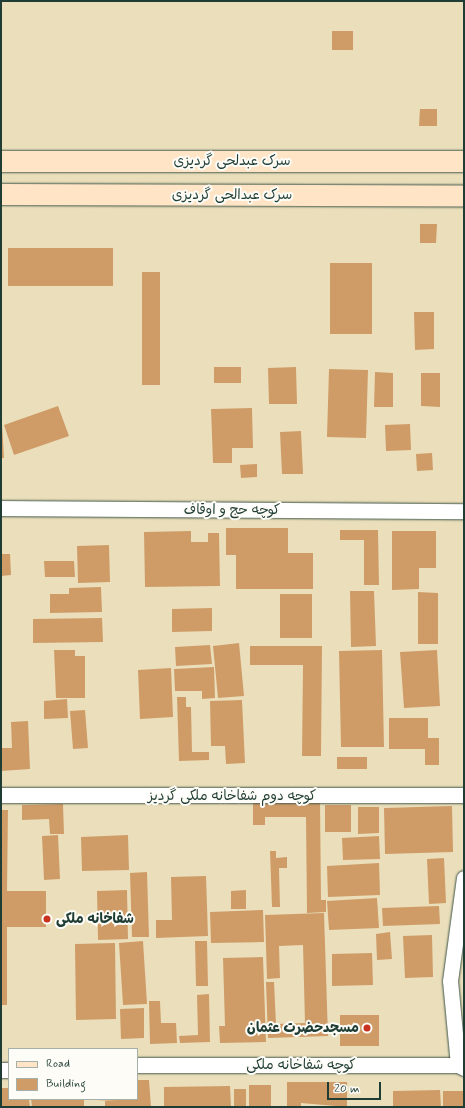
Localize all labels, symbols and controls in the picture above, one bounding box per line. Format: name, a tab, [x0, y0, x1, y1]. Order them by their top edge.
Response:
street label: سرک عبدلحی گردیزی	[173, 153, 291, 169]
street label: سرک عبدالحی گردیزی	[172, 187, 292, 203]
street label: کوچه حج و اوقاف	[184, 502, 280, 518]
street label: کوچه دوم شفاخانه ملکی گردیز	[148, 788, 316, 804]
place label: شفاخانه ملکی	[56, 911, 134, 927]
marker: شفاخانه ملکی	[41, 913, 53, 925]
place label: مسجدحضرت عثمان	[247, 1020, 359, 1036]
marker: مسجدحضرت عثمان	[362, 1023, 372, 1033]
legend	[8, 1048, 138, 1100]
text: Road	[46, 1056, 70, 1072]
street label: کوچه شفاخانه ملکی	[246, 1057, 356, 1073]
scale bar	[329, 1074, 383, 1100]
text: Building	[46, 1076, 86, 1092]
text: 20 m	[334, 1081, 360, 1097]

